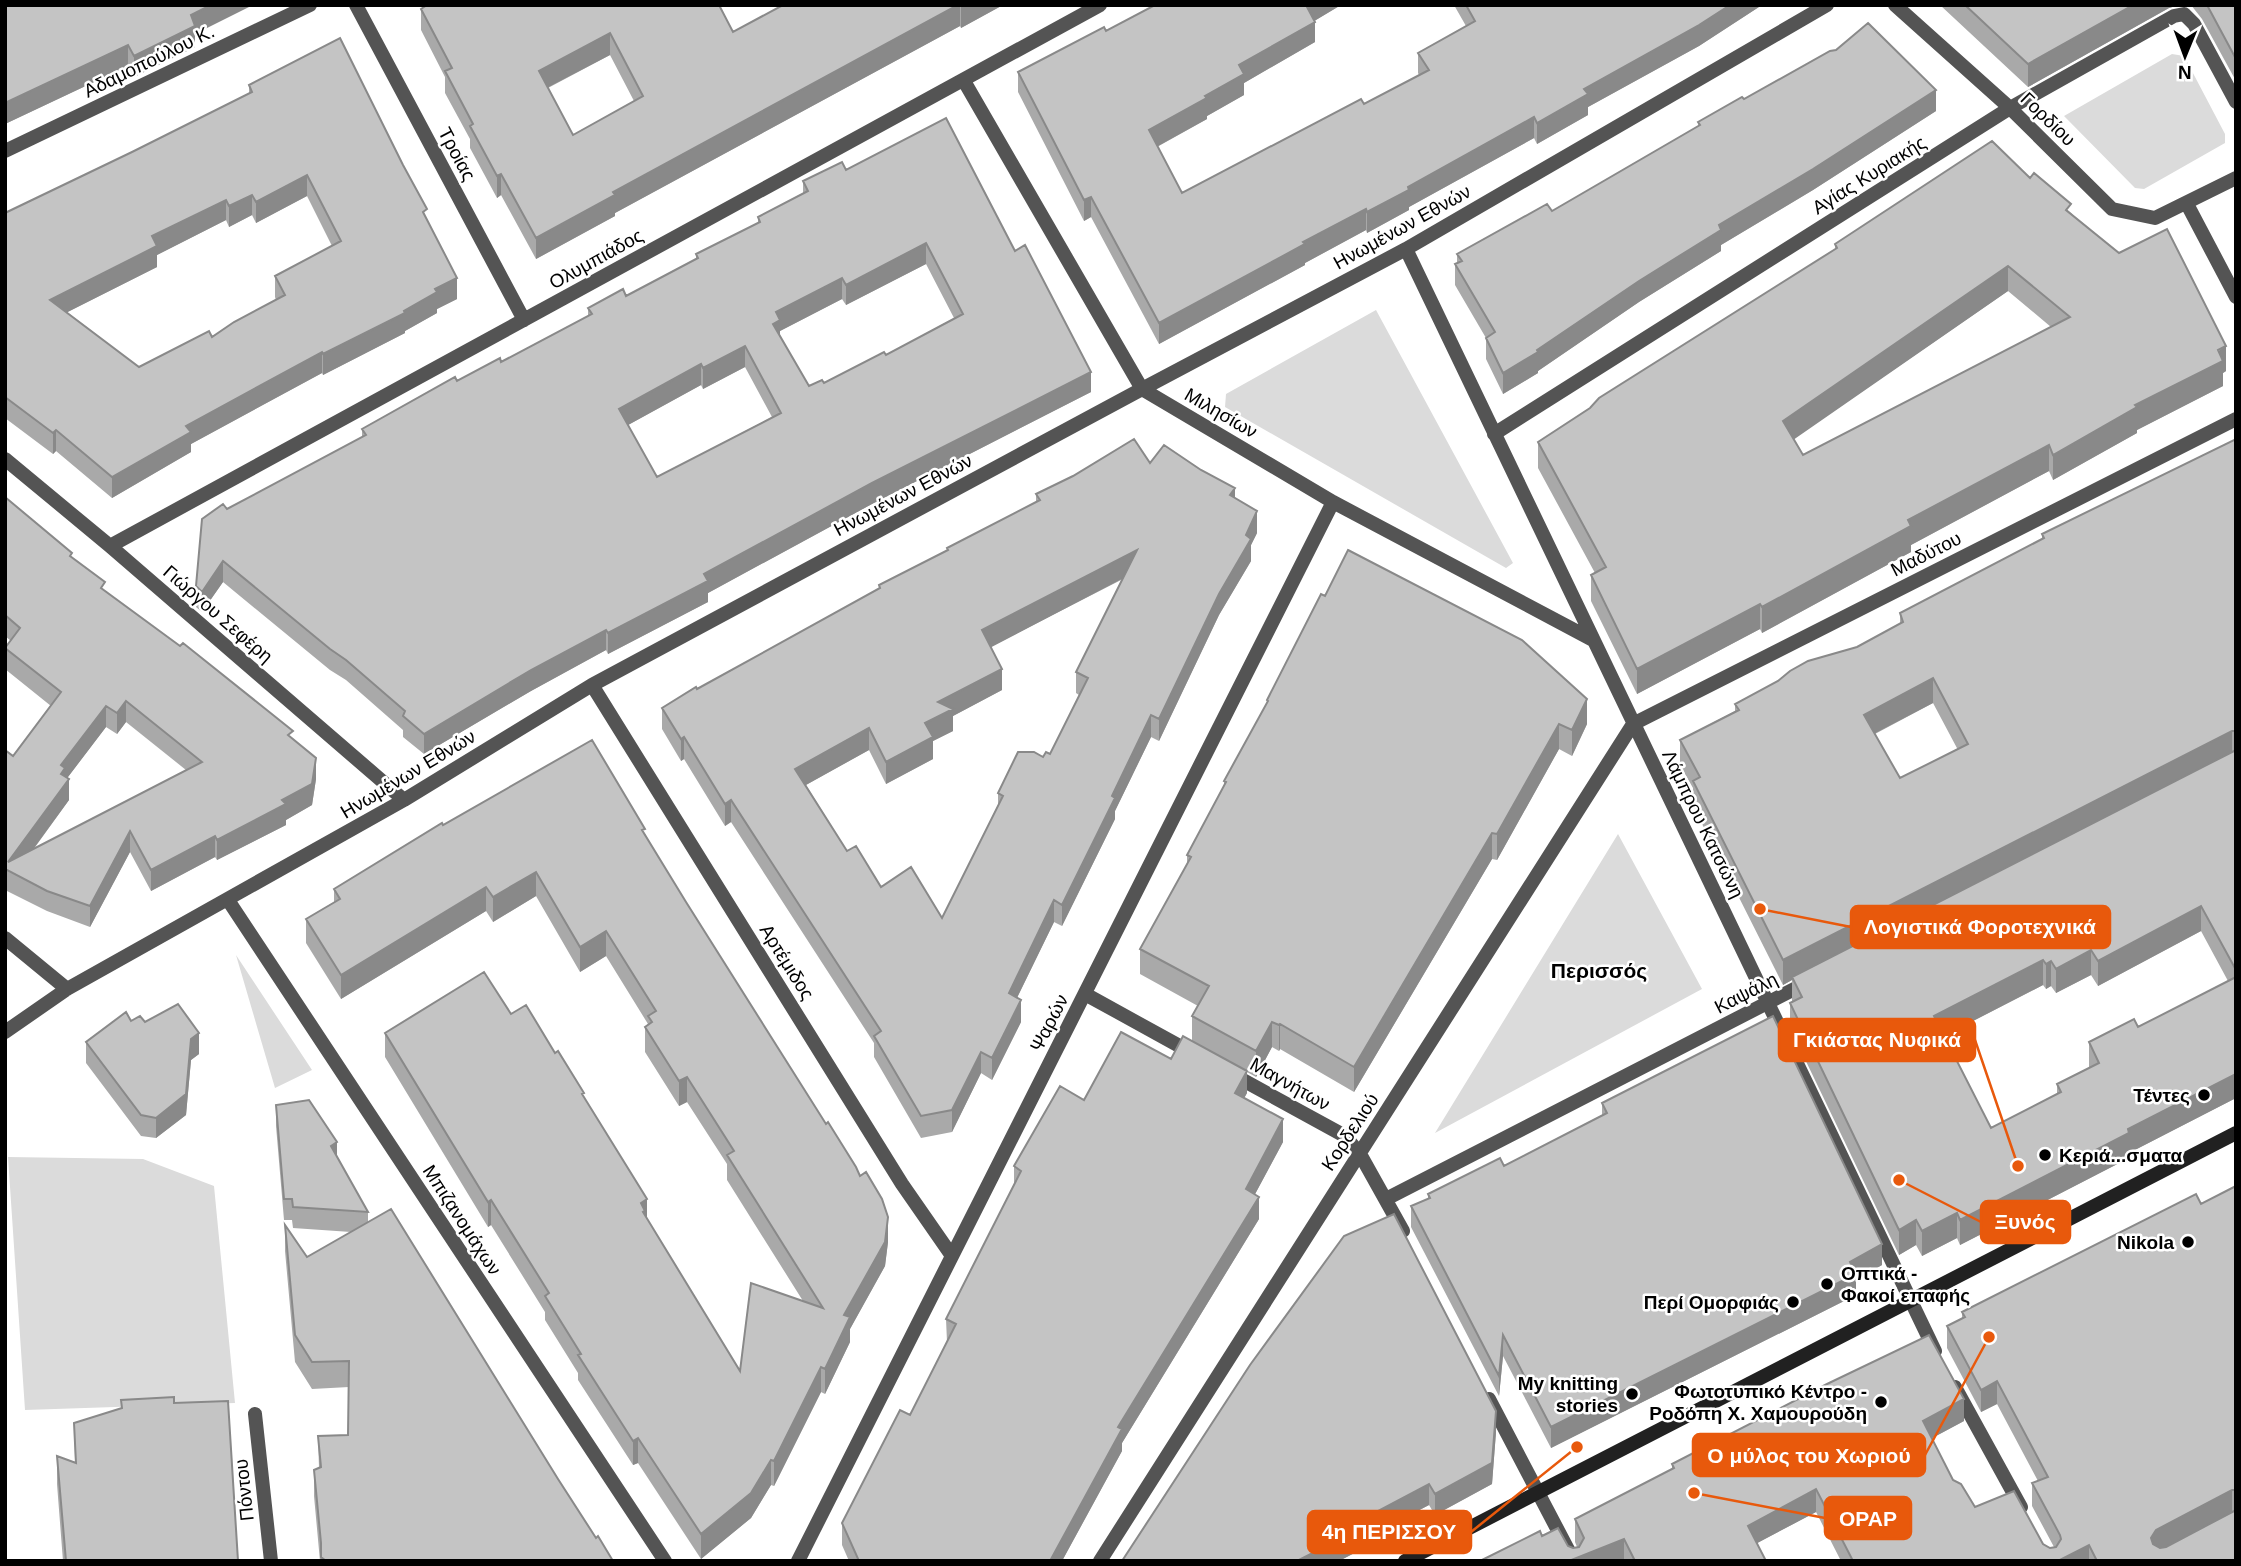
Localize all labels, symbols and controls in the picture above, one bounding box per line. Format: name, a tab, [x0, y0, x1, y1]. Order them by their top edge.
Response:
street label: Αδαμοπούλου Κ.	[80, 20, 218, 102]
north arrow	[2150, 21, 2220, 91]
text: N	[2178, 62, 2192, 83]
street label: Γορδίου	[2016, 88, 2080, 150]
street label: Τροίας	[434, 124, 480, 184]
street label: Αγίας Κυριακής	[1808, 132, 1930, 218]
street label: Ηνωμένων Εθνών	[1330, 181, 1474, 273]
street label: Ολυμπιάδος	[546, 225, 646, 293]
street label: Μιλησίων	[1181, 384, 1261, 442]
street label: Ηνωμένων Εθνών	[830, 450, 976, 540]
street label: Μαδύτου	[1887, 527, 1965, 581]
street label: Γιώργου Σεφέρη	[159, 561, 277, 667]
street label: Ηνωμένων Εθνών	[337, 725, 479, 823]
street label: Λάμπρου Κατσώνη	[1658, 747, 1748, 901]
callout: Λογιστικά Φοροτεχνικά	[1851, 906, 2110, 948]
text: Λογιστικά Φοροτεχνικά	[1864, 915, 2096, 938]
street label: Αρτέμιδος	[756, 921, 818, 1003]
district label: Περισσός	[1551, 959, 1647, 983]
street label: Καψάλη	[1711, 968, 1781, 1018]
street label: Ψαρών	[1026, 991, 1072, 1055]
callout: Γκιάστας Νυφικά	[1779, 1019, 1975, 1061]
text: Γκιάστας Νυφικά	[1793, 1028, 1961, 1052]
street label: Μαγνήτων	[1246, 1053, 1334, 1115]
place label: Τέντες	[2133, 1085, 2190, 1106]
marker: Τέντες	[2196, 1087, 2212, 1103]
street label: Κορδελιού	[1317, 1090, 1383, 1174]
place label: Κεριά...σματα	[2059, 1145, 2183, 1166]
marker: Κεριά...σματα	[2037, 1147, 2053, 1163]
street label: Μπιζανομάχων	[419, 1161, 505, 1279]
callout: Ξυνός	[1981, 1201, 2070, 1243]
text: Ξυνός	[1994, 1210, 2056, 1234]
place label: Nikola	[2117, 1232, 2174, 1253]
marker: Nikola	[2180, 1234, 2196, 1250]
place label: Οπτικά - Φακοί επαφής	[1841, 1263, 1970, 1306]
marker: Οπτικά - Φακοί επαφής	[1819, 1276, 1835, 1292]
place label: Περί Ομορφιάς	[1644, 1292, 1779, 1313]
marker: Περί Ομορφιάς	[1785, 1294, 1801, 1310]
place label: My knitting stories	[1518, 1373, 1618, 1416]
place label: Φωτοτυπικό Κέντρο - Ροδόπη Χ. Χαμουρούδη	[1649, 1381, 1867, 1424]
marker: My knitting stories	[1624, 1386, 1640, 1402]
marker: Φωτοτυπικό Κέντρο - Ροδόπη Χ. Χαμουρούδη	[1873, 1394, 1889, 1410]
callout: Ο μύλος του Χωριού	[1693, 1434, 1925, 1476]
text: Ο μύλος του Χωριού	[1707, 1444, 1911, 1468]
street label: Πόντου	[230, 1458, 258, 1522]
callout: OPAP	[1825, 1497, 1911, 1539]
text: OPAP	[1839, 1507, 1897, 1530]
callout: 4η ΠΕΡΙΣΣΟΥ	[1308, 1511, 1471, 1553]
text: 4η ΠΕΡΙΣΣΟΥ	[1322, 1520, 1456, 1543]

